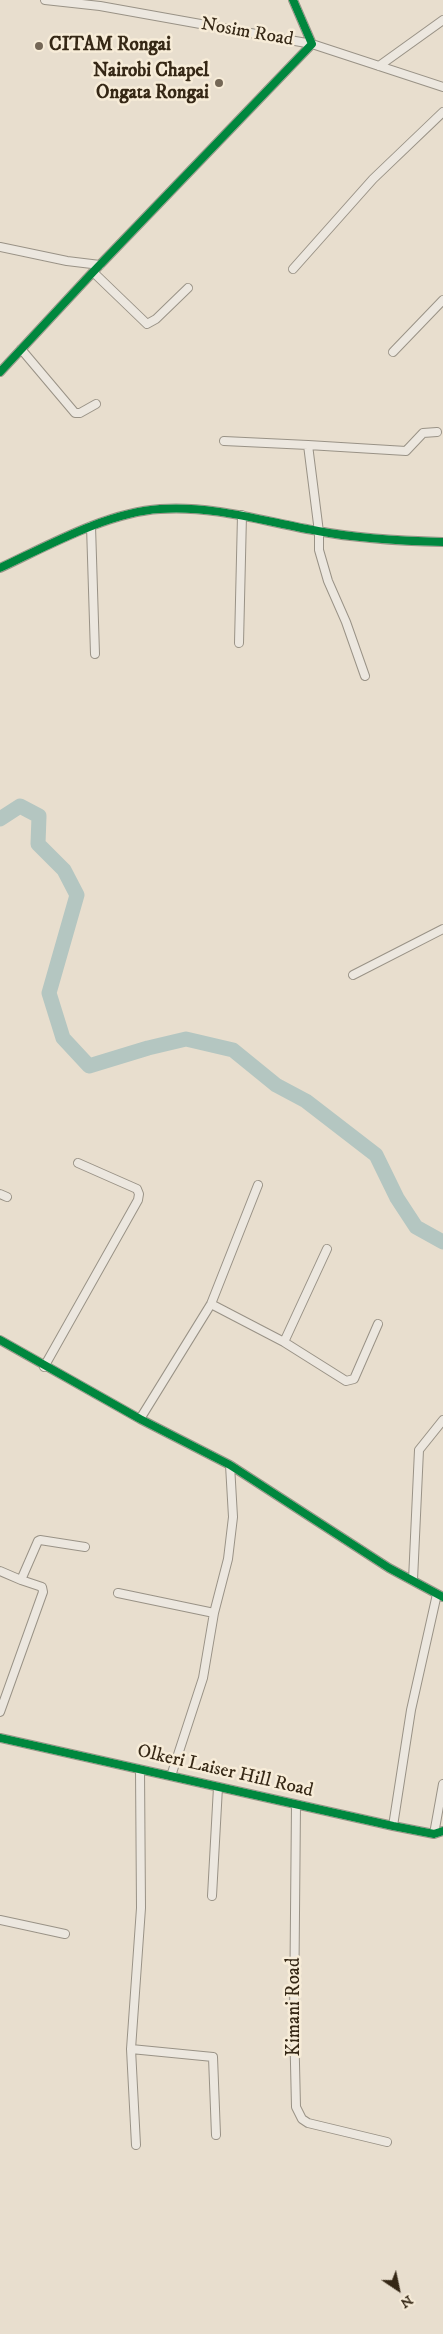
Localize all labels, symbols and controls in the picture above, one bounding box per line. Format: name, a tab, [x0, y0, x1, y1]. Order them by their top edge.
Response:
street label: Nosim Road	[199, 14, 295, 52]
place label: CITAM Rongai	[49, 35, 171, 57]
marker: CITAM Rongai	[33, 40, 45, 52]
place label: Nairobi Chapel Ongata Rongai	[93, 61, 209, 105]
marker: Nairobi Chapel Ongata Rongai	[213, 77, 225, 89]
street label: Olkeri Laiser Hill Road	[135, 1741, 315, 1803]
street label: Kimani Road	[284, 1958, 306, 2056]
north arrow	[373, 2264, 423, 2314]
text: N	[397, 2291, 416, 2312]

